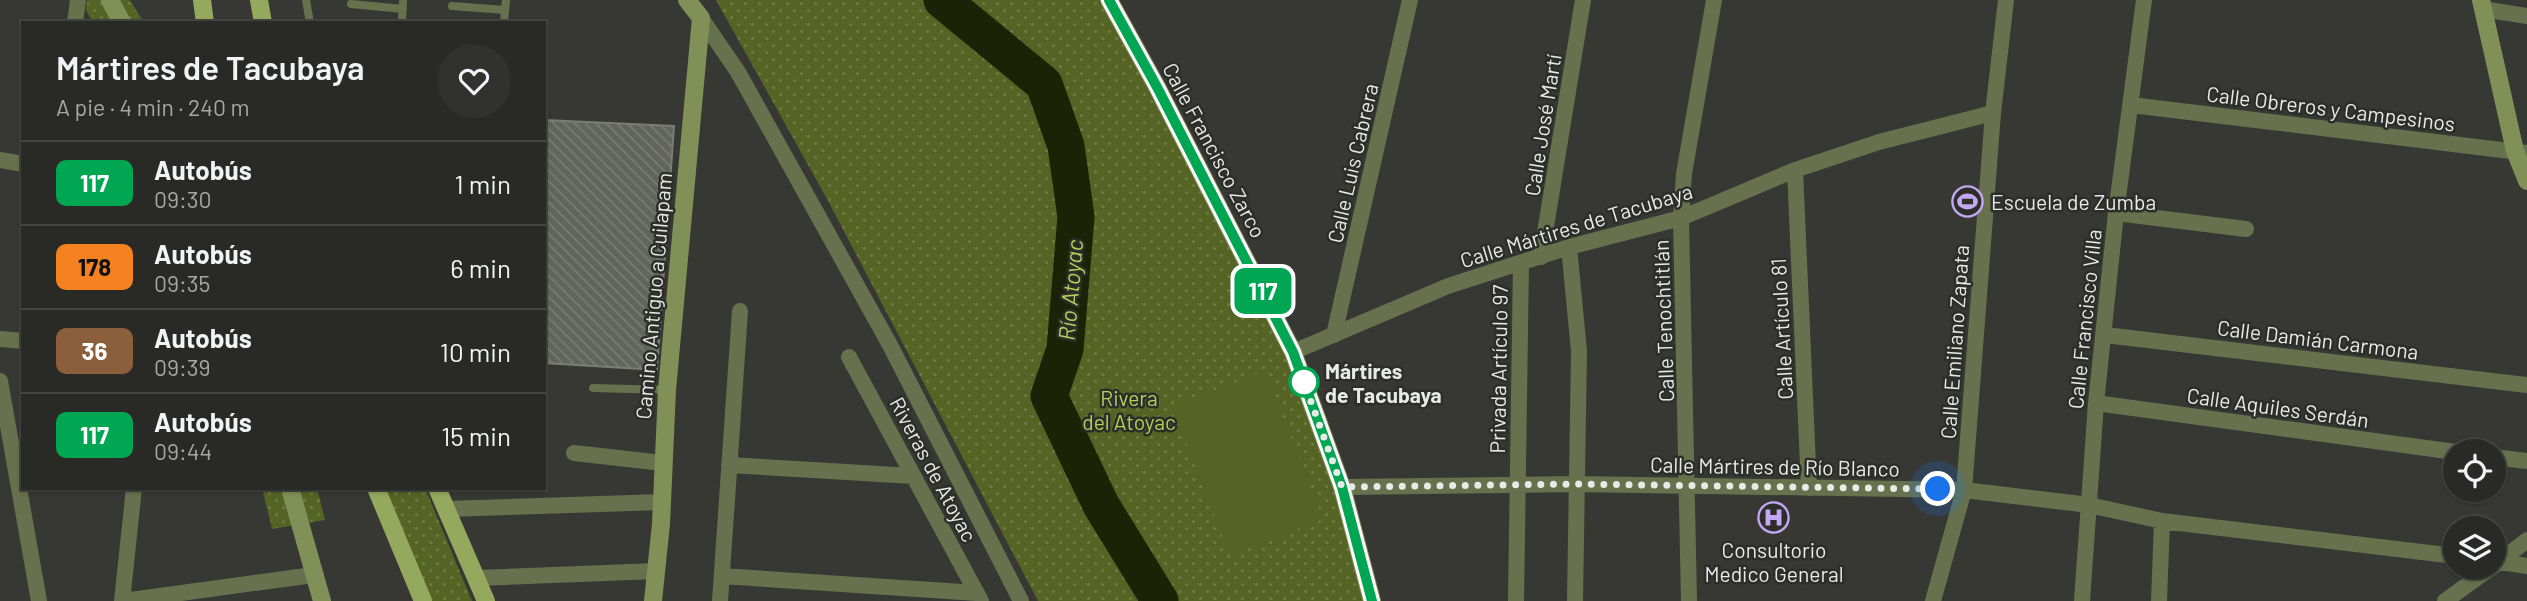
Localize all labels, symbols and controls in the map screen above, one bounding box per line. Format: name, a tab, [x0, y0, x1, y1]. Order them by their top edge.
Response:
button: heart	[437, 44, 511, 118]
text: Mártires de Tacubaya	[56, 47, 364, 87]
street label: Calle José Martí	[1518, 52, 1566, 198]
street label: Calle Francisco Zarco	[1158, 58, 1272, 242]
street label: Calle Obreros y Campesinos	[2205, 80, 2457, 136]
street label: Calle Luis Cabrera	[1321, 81, 1383, 245]
text: A pie · 4 min · 240 m	[56, 93, 250, 121]
text: Autobús	[154, 154, 252, 185]
text: 117	[80, 168, 109, 197]
text: 1 min	[455, 168, 511, 199]
street label: Camino Antiguo a Cuilapam	[630, 172, 676, 420]
street label: Calle Mártires de Tacubaya	[1457, 178, 1695, 272]
sports icon: Escuela de Zumba	[1951, 184, 1985, 218]
text: 09:30	[154, 185, 212, 213]
place label: Escuela de Zumba	[1991, 189, 2156, 214]
street label: Calle Francisco Villa	[2062, 228, 2106, 410]
text: Autobús	[154, 238, 252, 269]
water label: Río Atoyac	[1052, 238, 1088, 342]
street label: Calle Tenochtitlán	[1648, 239, 1678, 403]
street label: Calle Emiliano Zapata	[1935, 244, 1973, 440]
text: 178	[78, 252, 111, 281]
text: 6 min	[450, 252, 511, 283]
street label: Calle Artículo 81	[1765, 258, 1797, 400]
line badge: 117	[1223, 268, 1303, 314]
text: 09:35	[154, 269, 210, 297]
text: 117	[1248, 276, 1278, 305]
street label: Privada Artículo 97	[1484, 284, 1512, 454]
street label: Calle Damián Carmona	[2216, 314, 2420, 364]
text: Autobús	[154, 322, 252, 353]
text: 36	[82, 336, 107, 365]
text: 10 min	[440, 336, 511, 367]
text: 09:39	[154, 353, 211, 381]
place label: Mártires de Tacubaya	[1325, 358, 1442, 407]
marker: Mártires de Tacubaya	[1289, 367, 1319, 397]
street label: Calle Aquiles Serdán	[2185, 382, 2371, 432]
park label: Rivera del Atoyac	[1082, 385, 1176, 434]
street label: Riveras de Atoyac	[885, 392, 983, 546]
text: Autobús	[154, 406, 252, 437]
text: 117	[80, 420, 109, 449]
text: 15 min	[441, 420, 511, 451]
text: 09:44	[154, 437, 212, 465]
map controls	[2443, 439, 2506, 579]
button: locate	[2443, 439, 2506, 502]
street label: Calle Mártires de Río Blanco	[1650, 451, 1900, 481]
your location	[1920, 471, 1955, 506]
hospital icon: Consultorio Medico General	[1757, 500, 1791, 534]
button: layers	[2443, 516, 2506, 579]
place label: Consultorio Medico General	[1704, 537, 1844, 586]

